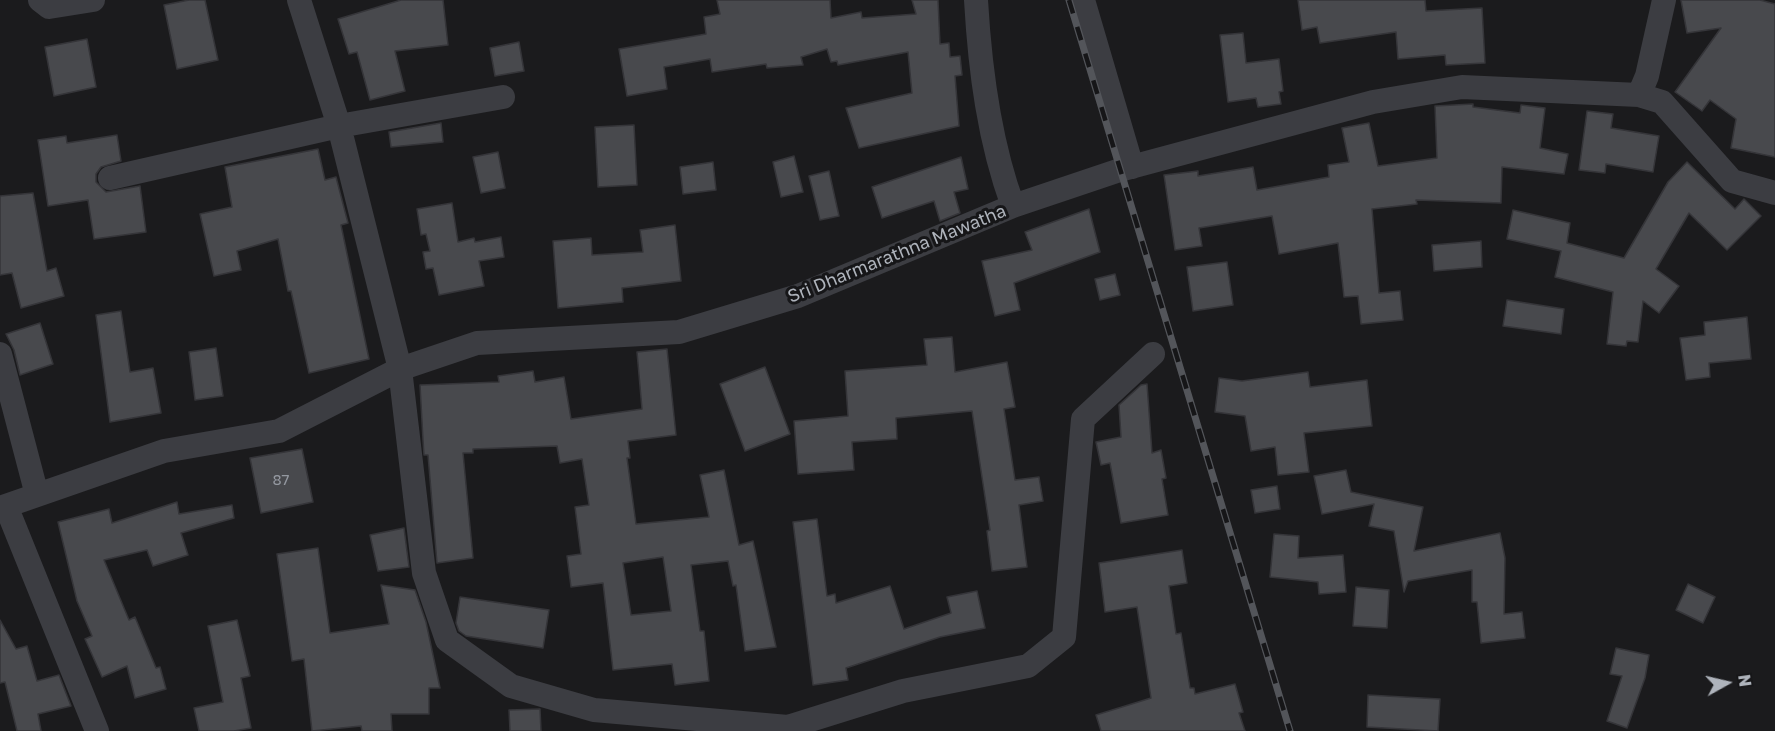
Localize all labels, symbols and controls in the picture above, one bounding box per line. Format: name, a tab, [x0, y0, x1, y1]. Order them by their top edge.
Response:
street label: Sri Dharmarathna Mawatha	[785, 200, 1009, 308]
house number: 87	[272, 471, 290, 489]
north arrow	[1697, 653, 1757, 713]
text: N	[1734, 673, 1756, 688]

